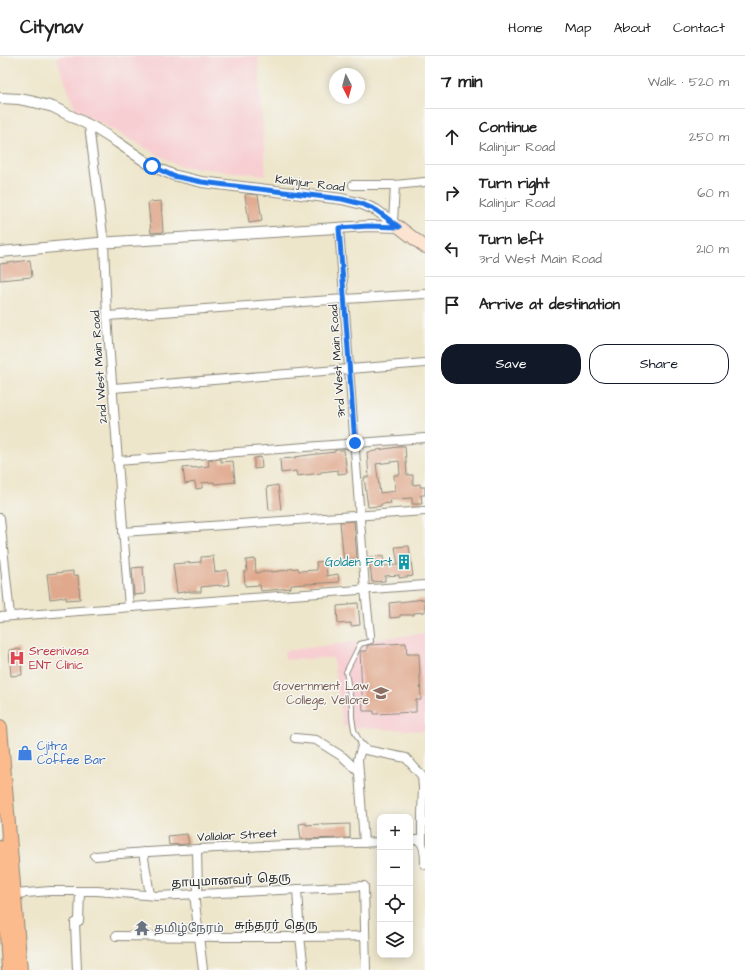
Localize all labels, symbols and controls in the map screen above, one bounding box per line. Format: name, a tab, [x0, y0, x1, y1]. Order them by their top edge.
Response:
text: Citynav	[20, 14, 83, 41]
text: Home	[508, 18, 543, 38]
text: Map	[565, 18, 591, 38]
text: About	[613, 18, 651, 38]
text: Contact	[673, 18, 725, 38]
north arrow	[329, 68, 365, 104]
text: 7 min	[441, 70, 483, 94]
text: Walk · 520 m	[648, 73, 729, 91]
text: Continue	[479, 117, 537, 138]
icon: ahead	[441, 126, 463, 148]
text: 250 m	[689, 128, 729, 146]
text: Kalinjur Road	[479, 138, 555, 156]
route start	[143, 157, 161, 175]
street label: Kalinjur Road	[274, 171, 346, 196]
text: Turn right	[479, 173, 550, 194]
icon: right	[441, 182, 463, 204]
text: 60 m	[697, 184, 729, 202]
text: Kalinjur Road	[479, 194, 555, 212]
text: Turn left	[479, 229, 543, 250]
icon: left	[441, 238, 463, 260]
text: 210 m	[696, 240, 729, 258]
text: 3rd West Main Road	[479, 250, 602, 268]
icon: arrive	[441, 294, 463, 316]
text: Arrive at destination	[479, 294, 620, 315]
street label: 3rd West Main Road	[325, 304, 350, 418]
street label: 2nd West Main Road	[87, 310, 112, 424]
button: Save	[441, 344, 581, 384]
button: Share	[589, 344, 729, 384]
route end	[346, 434, 364, 452]
building icon: Golden Fort	[395, 553, 413, 571]
place label: Golden Fort	[325, 554, 392, 571]
place label: Sreenivasa ENT Clinic	[29, 643, 89, 674]
hospital icon: Sreenivasa ENT Clinic	[8, 649, 26, 667]
place label: Government Law College, Vellore	[273, 678, 370, 710]
school or university icon: Government Law College, Vellore	[372, 684, 390, 702]
place label: Cjitra Coffee Bar	[37, 738, 106, 769]
shop icon: Cjitra Coffee Bar	[16, 744, 34, 762]
map controls	[377, 814, 413, 958]
button: +	[377, 814, 413, 850]
street label: Vallalar Street	[197, 825, 278, 846]
button: −	[377, 850, 413, 886]
street label: தாயுமானவர் தெரு	[171, 869, 292, 892]
button: locate	[377, 886, 413, 922]
street label: சுந்தரர் தெரு	[234, 917, 318, 934]
temple icon: தமிழ்நேரம்	[133, 919, 151, 937]
place label: தமிழ்நேரம்	[154, 920, 224, 937]
button: layers	[377, 922, 413, 958]

